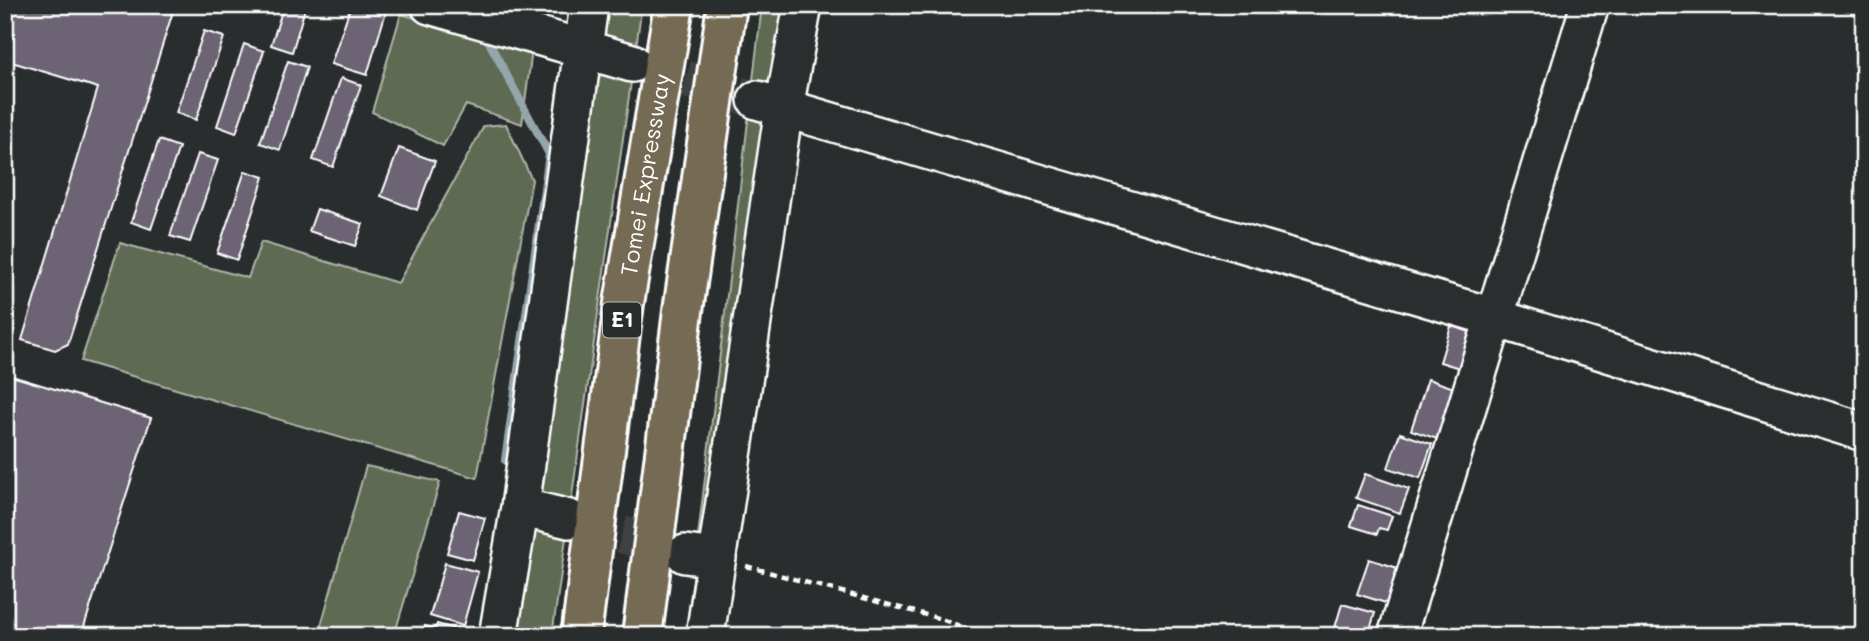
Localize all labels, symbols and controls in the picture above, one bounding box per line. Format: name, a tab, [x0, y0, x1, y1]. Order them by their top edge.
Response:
street label: Tomei Expressway	[613, 71, 676, 278]
road number: E1	[603, 302, 641, 338]

